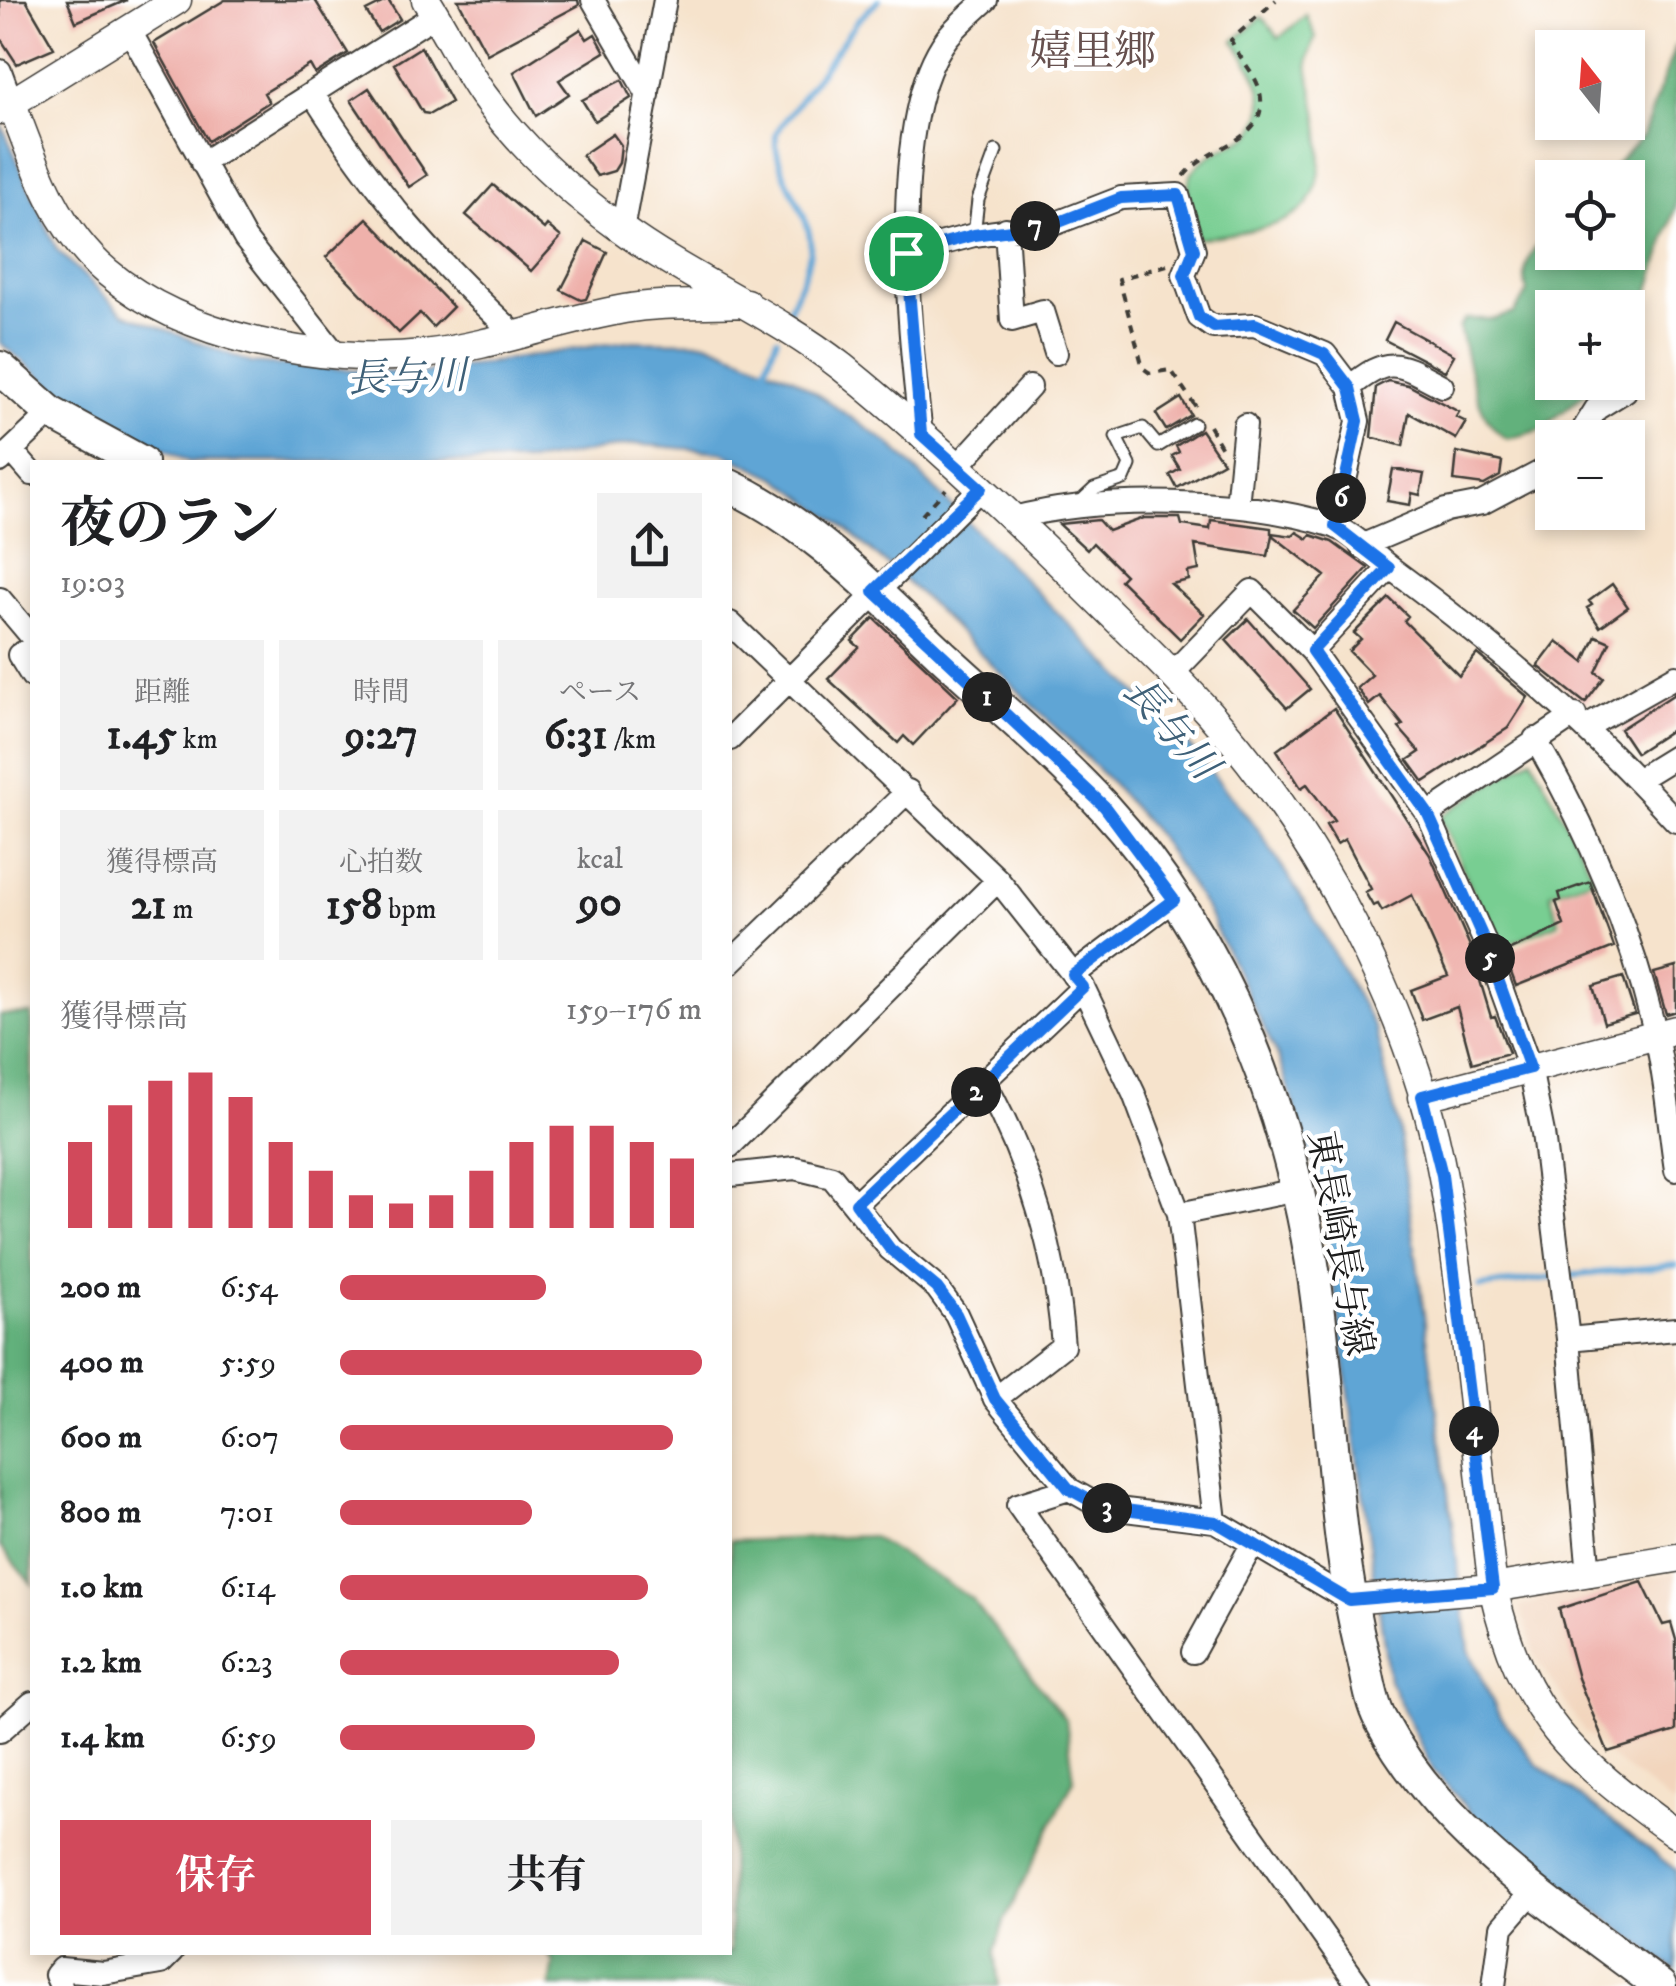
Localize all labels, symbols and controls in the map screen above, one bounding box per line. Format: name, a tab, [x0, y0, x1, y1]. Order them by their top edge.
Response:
district label: 嬉里郷	[1030, 27, 1156, 79]
north arrow	[1535, 30, 1645, 140]
map controls	[1535, 30, 1645, 530]
button: locate	[1535, 160, 1645, 270]
pin: 7	[1010, 201, 1060, 251]
text: 7	[1028, 208, 1042, 243]
pin	[864, 211, 949, 296]
icon: arrive	[879, 226, 934, 281]
button: +	[1535, 290, 1645, 400]
water label: 長与川	[346, 352, 472, 406]
button: −	[1535, 420, 1645, 530]
pin: 6	[1316, 473, 1366, 523]
text: 6	[1334, 480, 1348, 515]
text: 夜のラン	[60, 491, 280, 560]
button: share	[597, 493, 702, 598]
text: 19:03	[60, 563, 125, 603]
water label: 長与川	[1112, 667, 1231, 794]
pin: 1	[962, 672, 1012, 722]
text: 距離	[134, 675, 190, 710]
text: 時間	[353, 675, 409, 710]
text: ペース	[559, 675, 641, 710]
text: 1	[982, 679, 992, 714]
text: 1.45	[106, 710, 177, 762]
text: 9:27	[344, 710, 418, 762]
text: 6:31	[544, 710, 608, 762]
text: km	[177, 722, 218, 757]
text: /km	[608, 722, 656, 757]
text: kcal	[577, 842, 623, 877]
text: 獲得標高	[106, 845, 218, 880]
text: 心拍数	[339, 845, 423, 880]
text: 90	[578, 877, 622, 929]
text: 21	[130, 880, 167, 932]
text: 158	[325, 880, 382, 932]
text: m	[167, 892, 194, 927]
text: bpm	[382, 892, 437, 927]
pin: 5	[1465, 933, 1515, 983]
text: 5	[1483, 940, 1497, 975]
text: 159–176 m	[566, 990, 702, 1030]
text: 獲得標高	[60, 998, 188, 1038]
pin: 2	[951, 1067, 1001, 1117]
text: 2	[969, 1074, 983, 1109]
street label: 東長崎長与線	[1296, 1127, 1382, 1360]
text: 200 m	[60, 1268, 141, 1308]
text: 6:54	[220, 1268, 278, 1308]
text: 400 m	[60, 1343, 144, 1383]
text: 5:59	[220, 1343, 276, 1383]
pin: 4	[1449, 1406, 1499, 1456]
text: 4	[1466, 1413, 1482, 1448]
text: 600 m	[60, 1418, 142, 1458]
text: 6:07	[220, 1418, 279, 1458]
pin: 3	[1082, 1483, 1132, 1533]
text: 3	[1102, 1490, 1112, 1525]
text: 800 m	[60, 1493, 141, 1533]
text: 7:01	[220, 1493, 274, 1533]
text: 1.0 km	[60, 1568, 143, 1608]
text: 6:14	[220, 1568, 275, 1608]
text: 1.2 km	[60, 1643, 142, 1683]
text: 6:23	[220, 1643, 273, 1683]
text: 1.4 km	[60, 1718, 145, 1758]
text: 6:59	[220, 1718, 277, 1758]
button: 保存	[60, 1820, 371, 1935]
button: 共有	[391, 1820, 702, 1935]

